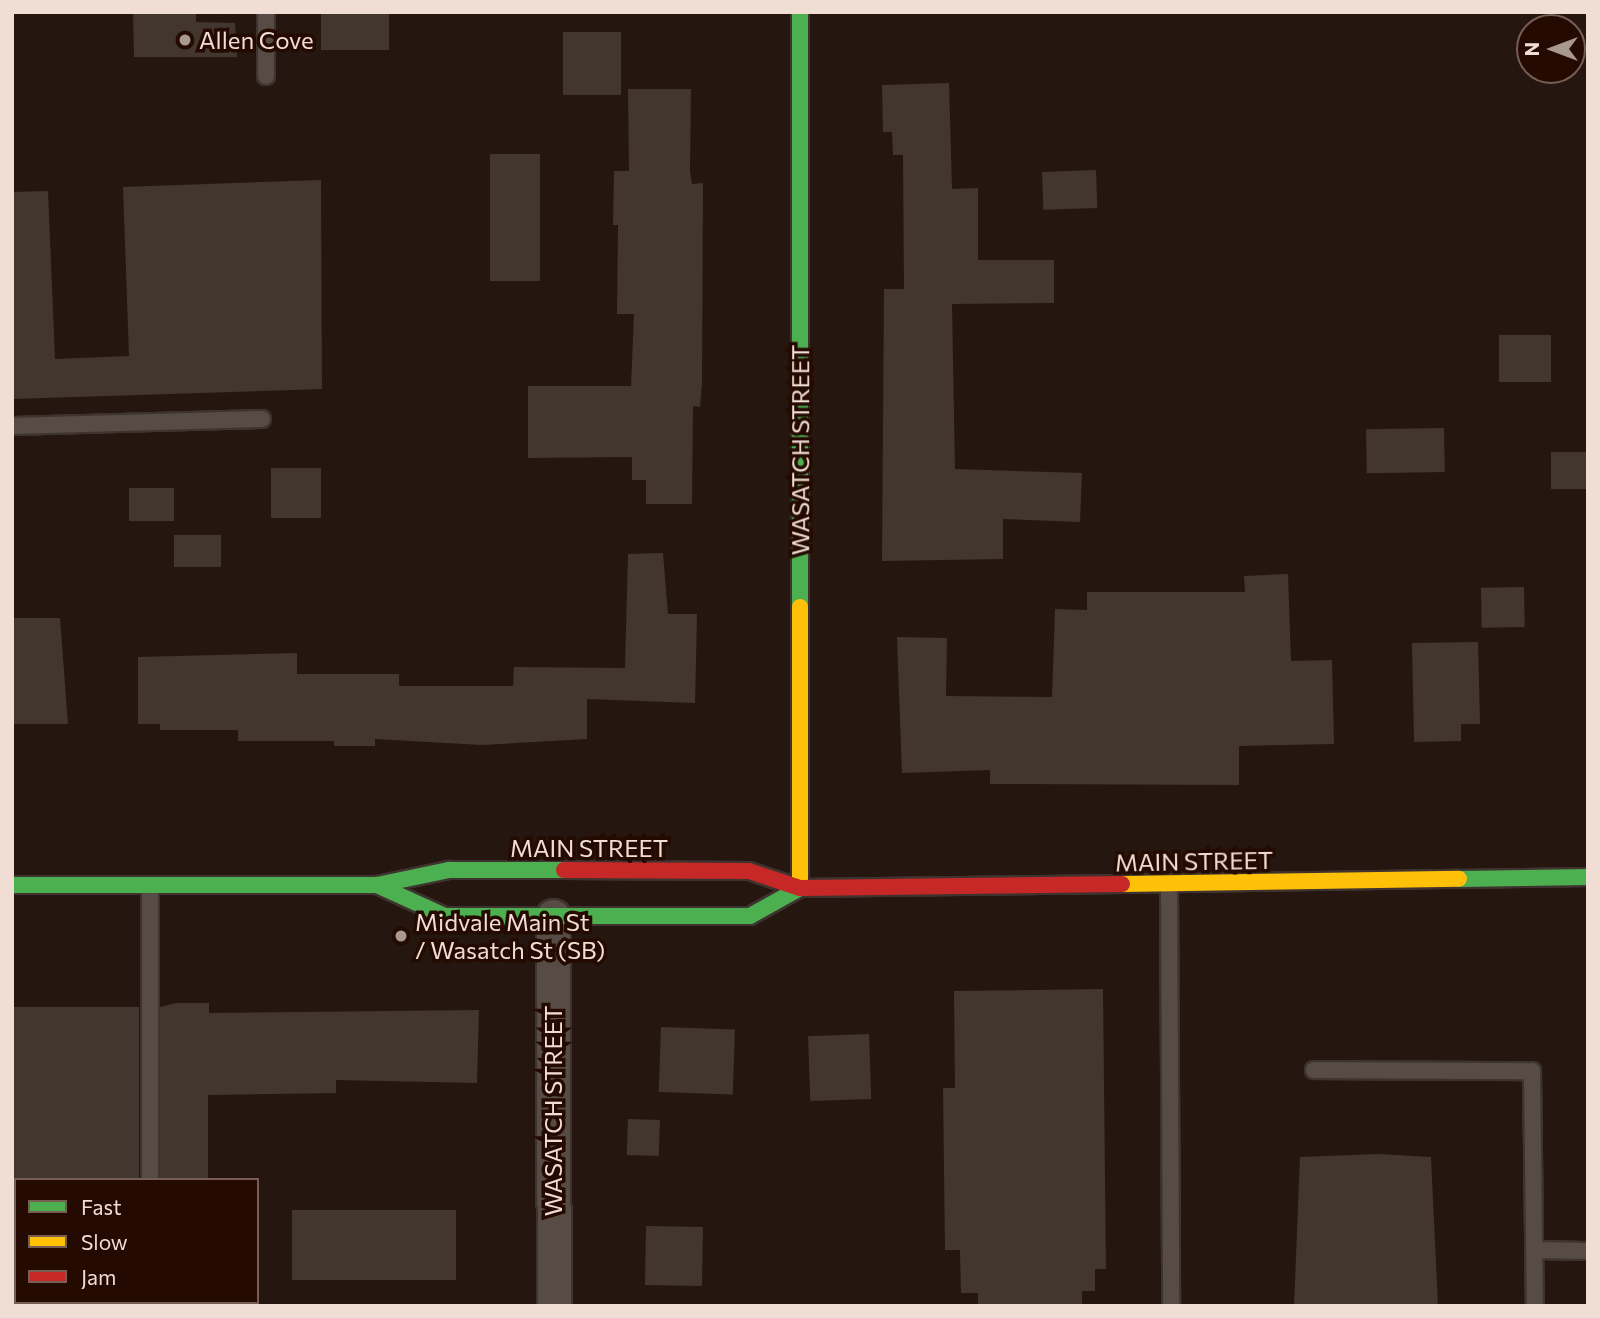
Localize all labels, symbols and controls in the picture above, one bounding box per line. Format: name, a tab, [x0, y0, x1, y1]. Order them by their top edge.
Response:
north arrow	[1516, 14, 1586, 84]
place label: Allen Cove	[199, 26, 314, 54]
marker: Allen Cove	[177, 32, 193, 48]
text: N	[1520, 42, 1543, 56]
street label: WASATCH STREET	[786, 345, 814, 555]
street label: MAIN STREET	[510, 834, 668, 862]
street label: MAIN STREET	[1115, 845, 1273, 877]
place label: Midvale Main St / Wasatch St (SB)	[415, 908, 605, 964]
marker: Midvale Main St / Wasatch St (SB)	[393, 928, 409, 944]
street label: WASATCH STREET	[539, 1006, 567, 1216]
legend	[14, 1178, 259, 1304]
text: Fast	[81, 1194, 122, 1219]
text: Slow	[81, 1229, 128, 1254]
text: Jam	[81, 1264, 116, 1289]

